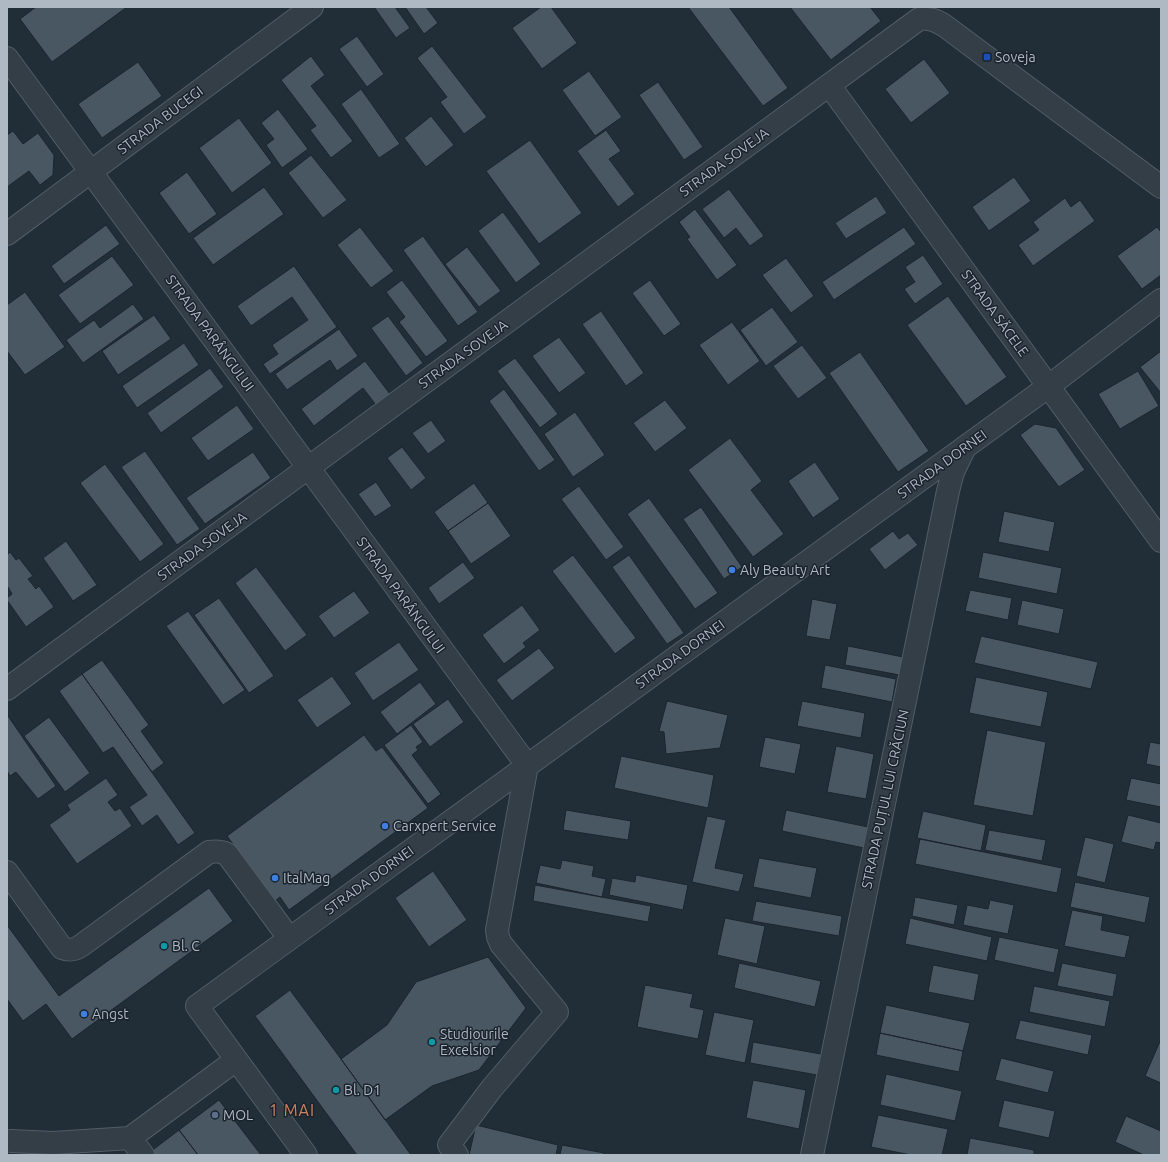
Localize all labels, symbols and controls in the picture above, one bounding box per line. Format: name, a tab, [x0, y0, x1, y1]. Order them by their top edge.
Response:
place label: Soveja	[995, 49, 1036, 65]
marker: Soveja	[982, 52, 992, 62]
street label: STRADA BUCEGI	[114, 83, 206, 157]
street label: STRADA SOVEJA	[676, 124, 772, 200]
street label: STRADA SĂCELE	[958, 266, 1033, 360]
street label: STRADA PARÂNGULUI	[163, 271, 258, 394]
street label: STRADA SOVEJA	[415, 316, 511, 392]
street label: STRADA DORNEI	[894, 426, 990, 502]
street label: STRADA SOVEJA	[154, 508, 250, 584]
street label: STRADA PARÂNGULUI	[354, 533, 449, 656]
place label: Aly Beauty Art	[740, 562, 830, 578]
marker: Aly Beauty Art	[727, 565, 737, 575]
street label: STRADA DORNEI	[632, 616, 728, 692]
street label: STRADA PUȚUL LUI CRĂCIUN	[857, 708, 912, 890]
place label: Carxpert Service	[393, 818, 496, 834]
marker: Carxpert Service	[380, 821, 390, 831]
street label: STRADA DORNEI	[321, 842, 417, 918]
place label: ItalMag	[283, 870, 330, 886]
marker: ItalMag	[270, 873, 280, 883]
place label: Bl. C	[172, 938, 200, 954]
marker: Bl. C	[159, 941, 169, 951]
place label: Angst	[92, 1006, 129, 1022]
marker: Angst	[79, 1009, 89, 1019]
place label: Studiourile Excelsior	[440, 1026, 509, 1058]
marker: Studiourile Excelsior	[427, 1037, 437, 1047]
place label: Bl. D1	[344, 1082, 381, 1098]
marker: Bl. D1	[331, 1085, 341, 1095]
district label: 1 MAI	[269, 1101, 315, 1119]
place label: MOL	[223, 1107, 253, 1123]
marker: MOL	[210, 1110, 220, 1120]

